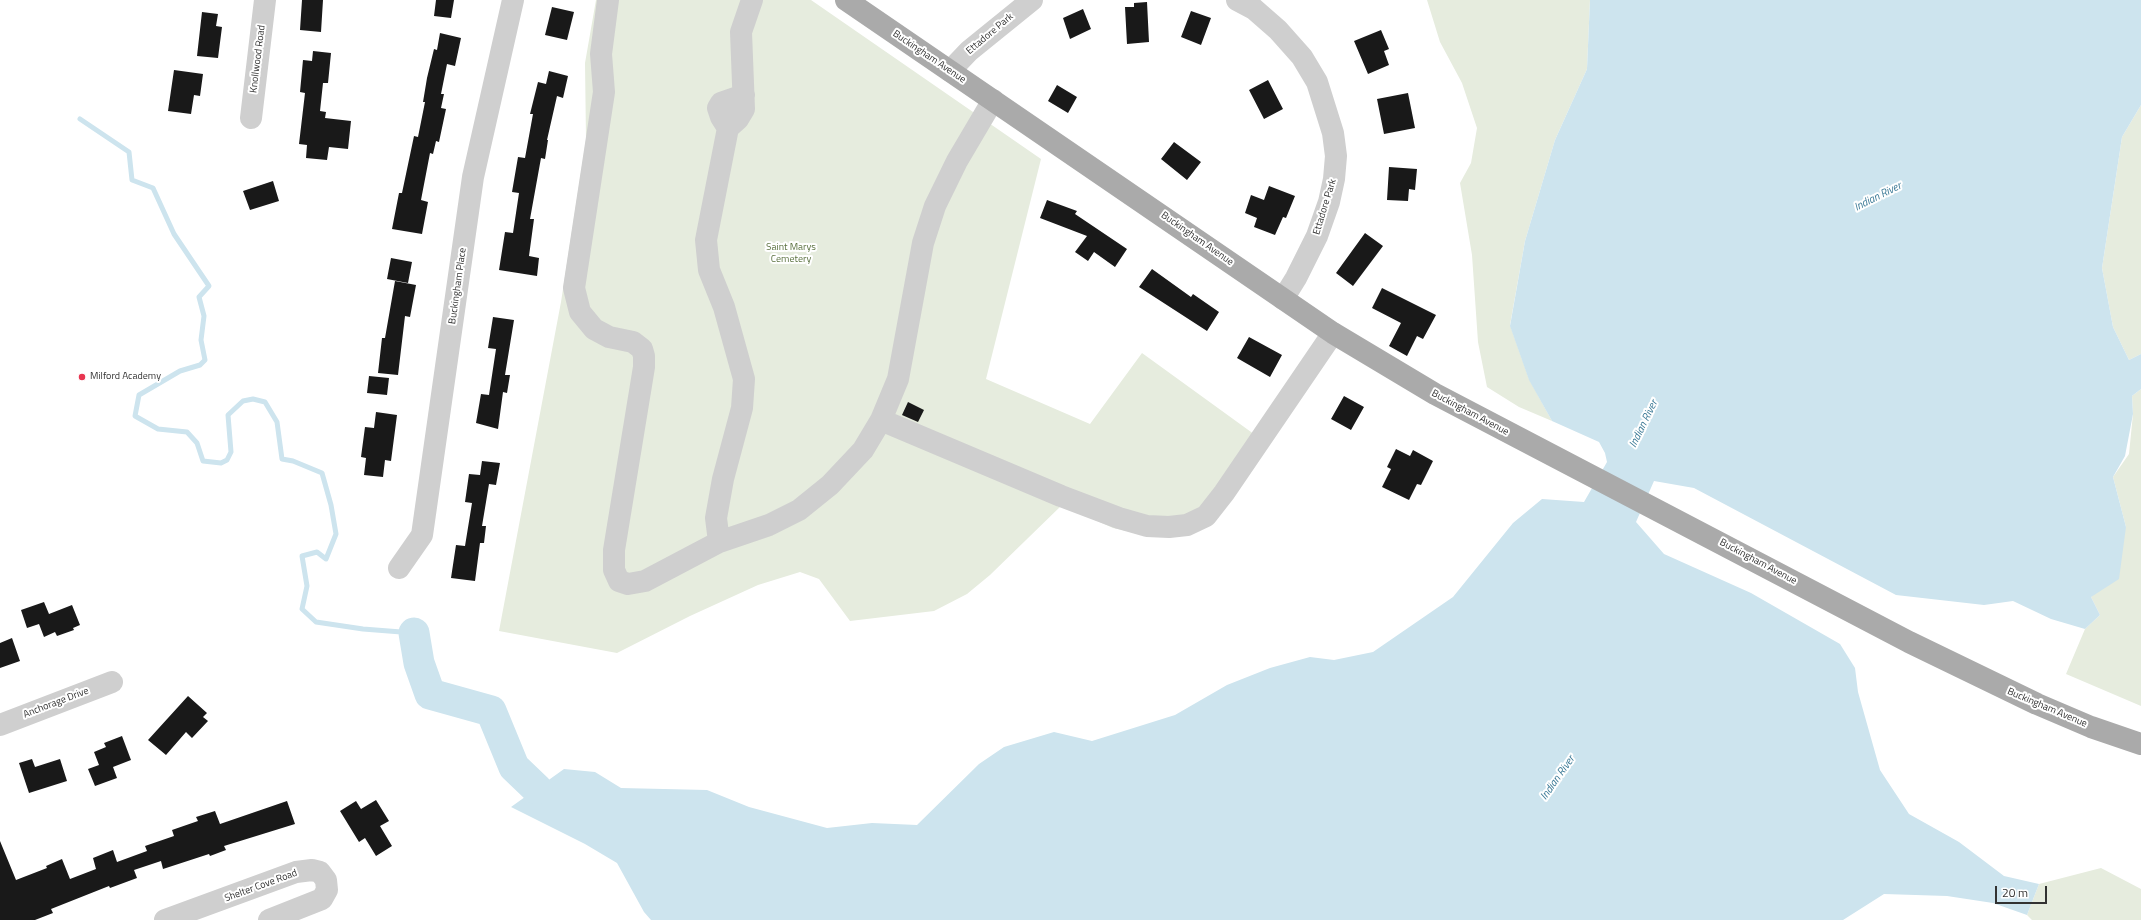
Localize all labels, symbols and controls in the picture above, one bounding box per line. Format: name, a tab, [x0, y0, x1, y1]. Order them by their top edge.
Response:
street label: Ettadore Park	[964, 11, 1016, 57]
street label: Knollwood Road	[248, 24, 268, 94]
street label: Buckingham Avenue	[890, 28, 968, 86]
street label: Ettadore Park	[1311, 178, 1339, 236]
water label: Indian River	[1852, 180, 1904, 214]
street label: Buckingham Avenue	[1159, 210, 1235, 268]
park label: Saint Marys Cemetery	[766, 242, 816, 266]
street label: Buckingham Place	[447, 247, 469, 325]
place label: Milford Academy	[90, 371, 161, 383]
marker: Milford Academy	[77, 372, 87, 382]
street label: Buckingham Avenue	[1429, 388, 1511, 438]
water label: Indian River	[1627, 398, 1661, 450]
street label: Buckingham Avenue	[1717, 537, 1799, 587]
street label: Anchorage Drive	[22, 685, 90, 721]
street label: Buckingham Avenue	[2005, 686, 2089, 730]
water label: Indian River	[1538, 753, 1578, 803]
street label: Shelter Cove Road	[223, 867, 299, 905]
scale bar	[1997, 878, 2049, 904]
text: 20 m	[2002, 883, 2028, 902]

